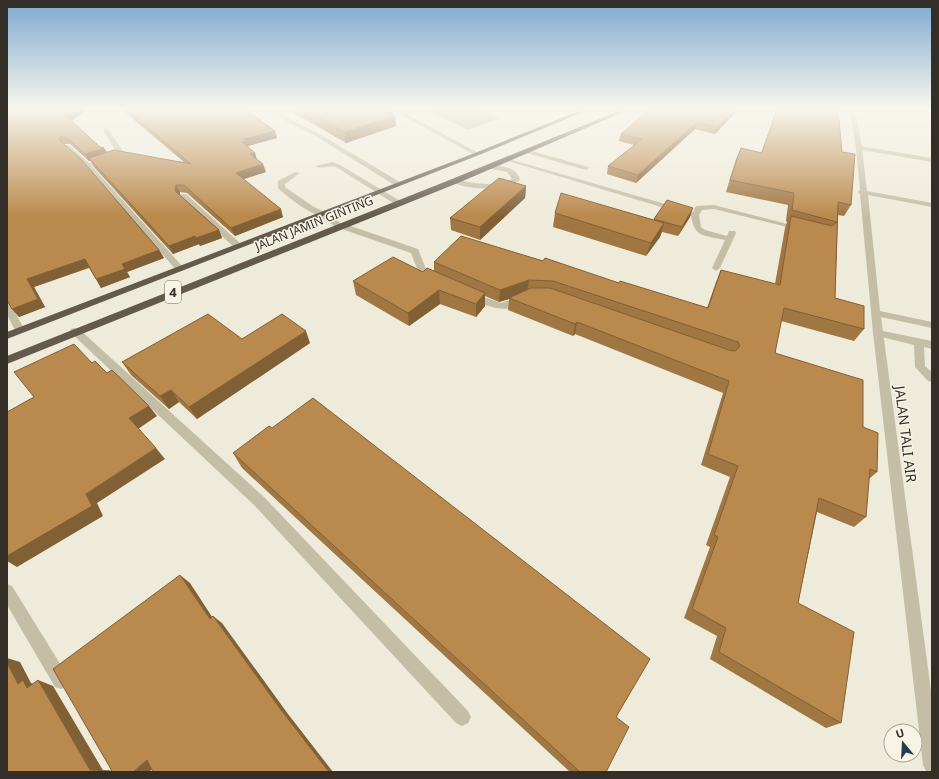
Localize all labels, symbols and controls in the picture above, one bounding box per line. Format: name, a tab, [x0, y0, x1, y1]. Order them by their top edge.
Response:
street label: JALAN JAMIN GINTING	[252, 192, 376, 255]
road number: 4	[165, 281, 181, 303]
street label: JALAN TALI AIR	[890, 383, 921, 484]
north arrow	[883, 723, 923, 763]
text: U	[893, 725, 906, 741]

